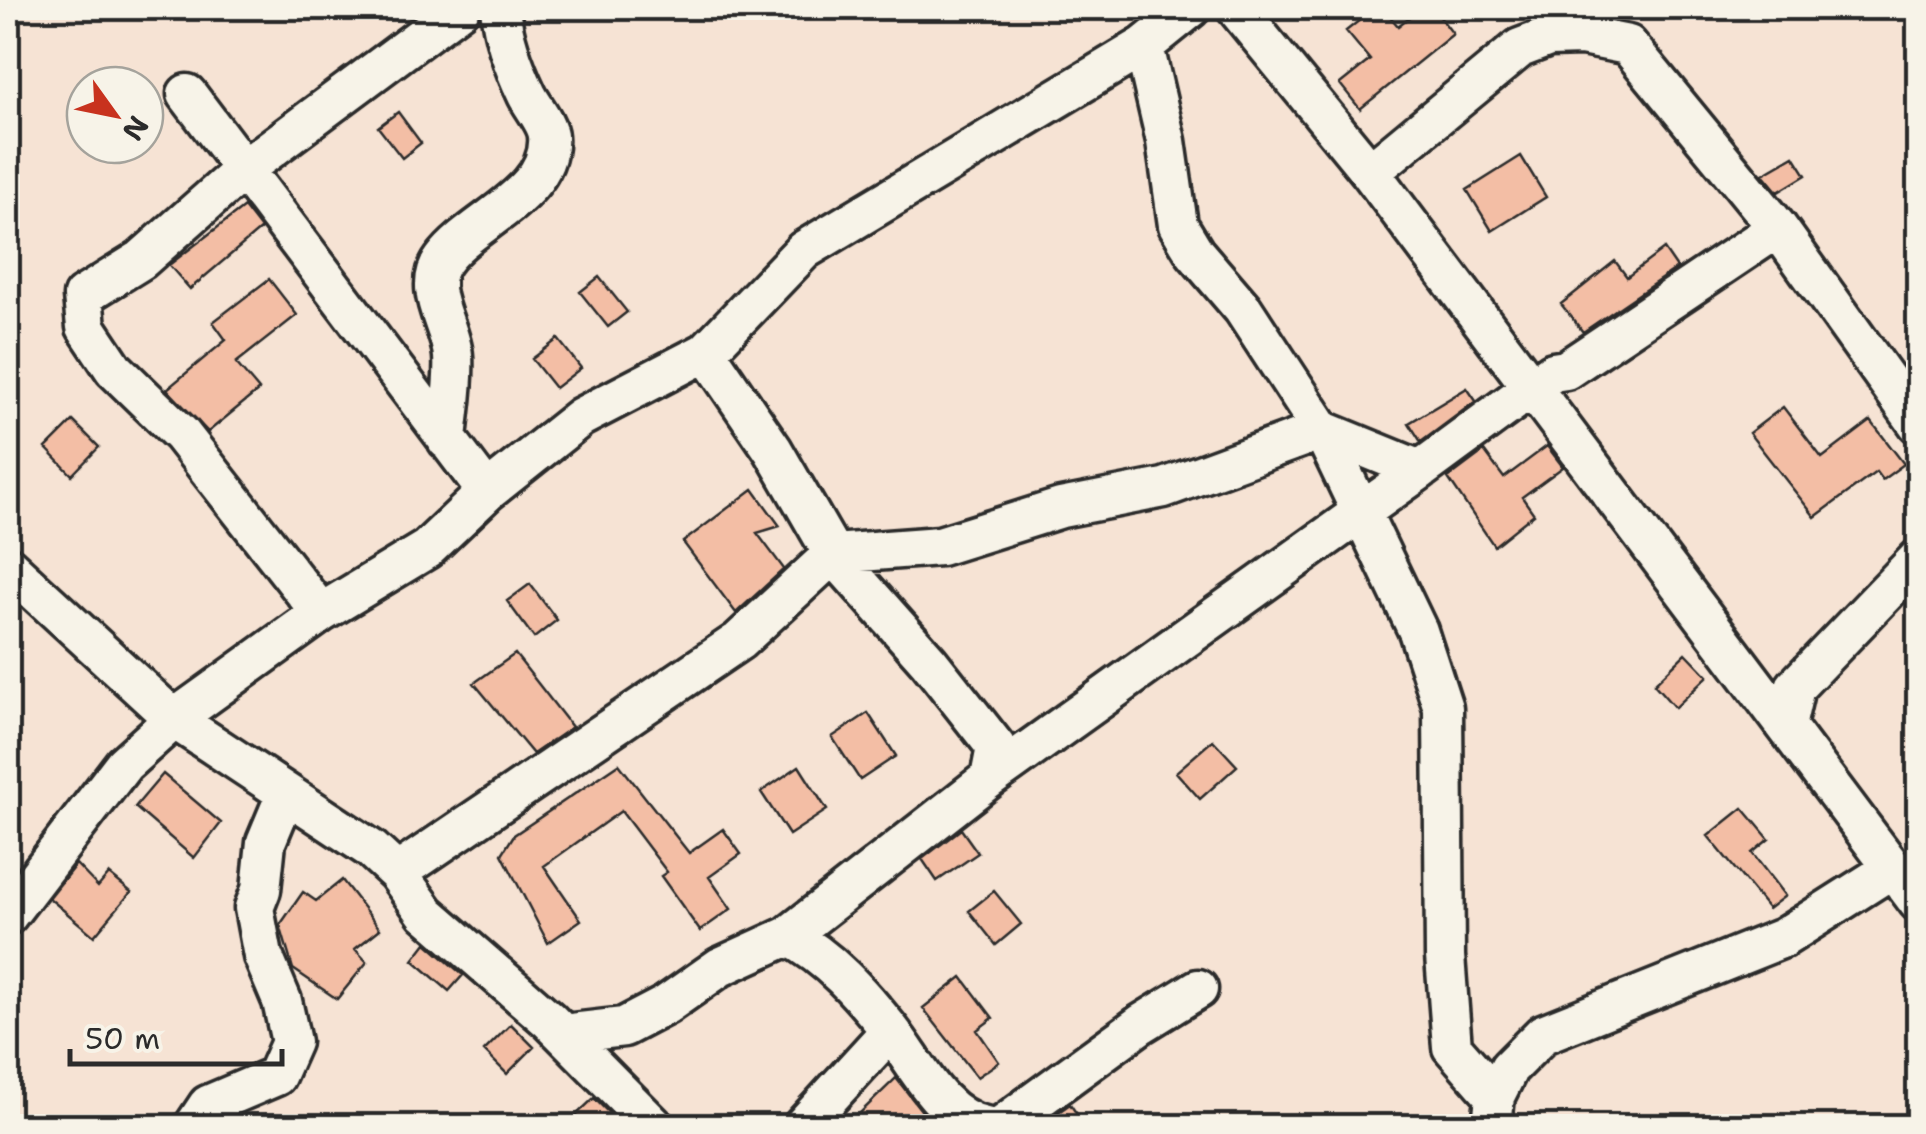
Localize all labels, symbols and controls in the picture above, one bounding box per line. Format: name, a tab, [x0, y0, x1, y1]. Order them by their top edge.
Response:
north arrow	[65, 65, 165, 165]
text: N	[114, 109, 158, 148]
scale bar	[70, 1004, 282, 1066]
text: 50 m	[85, 1018, 160, 1059]

